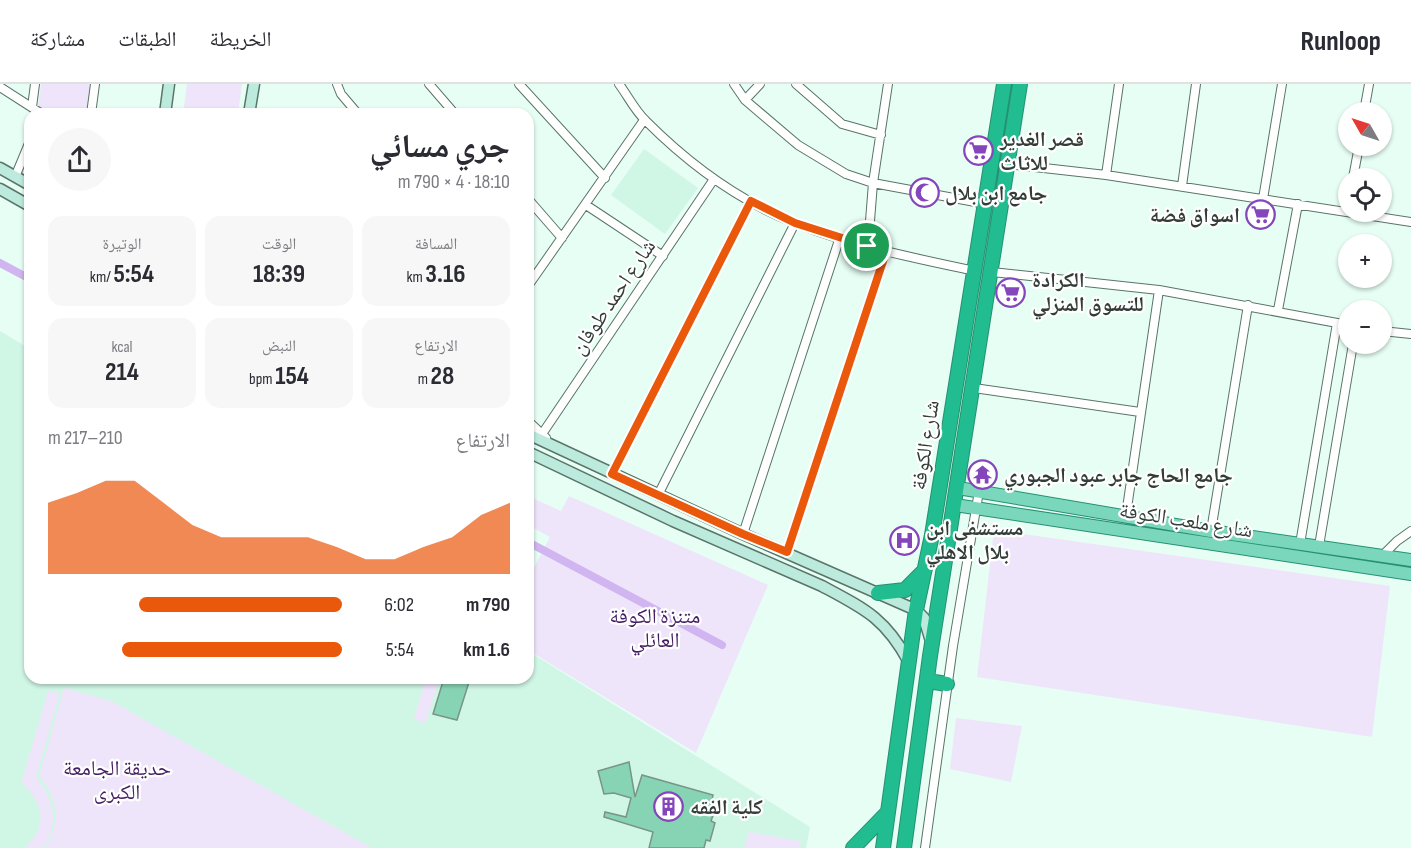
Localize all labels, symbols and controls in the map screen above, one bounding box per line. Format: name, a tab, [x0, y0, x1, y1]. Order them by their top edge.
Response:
text: Runloop	[1300, 25, 1381, 58]
text: مشاركة	[30, 27, 85, 52]
text: الطبقات	[118, 27, 177, 52]
text: الخريطة	[210, 27, 271, 52]
north arrow	[1338, 102, 1392, 156]
map controls	[1338, 102, 1392, 354]
text: جري مسائي	[369, 127, 510, 167]
place label: قصر الغدير للاثاث	[999, 127, 1084, 176]
button: share	[48, 128, 111, 191]
supermarket icon: قصر الغدير للاثاث	[963, 135, 995, 167]
button: locate	[1338, 168, 1392, 222]
text: 18:10 · 4 × 790 m	[398, 170, 510, 194]
mosque icon: جامع ابن بلال	[908, 177, 940, 209]
place label: جامع ابن بلال	[945, 181, 1047, 207]
supermarket icon: اسواق فضة	[1245, 199, 1277, 231]
place label: اسواق فضة	[1150, 203, 1240, 228]
pin	[841, 220, 892, 271]
icon: arrive	[850, 229, 883, 262]
button: +	[1338, 234, 1392, 288]
text: الوتيرة	[103, 235, 141, 254]
text: الوقت	[262, 235, 296, 254]
text: المسافة	[415, 235, 457, 254]
street label: شارع احمد طوفان	[566, 235, 661, 360]
text: 5:54	[113, 259, 154, 290]
text: 18:39	[253, 259, 305, 290]
text: 3.16	[425, 259, 466, 290]
text: /km	[90, 268, 113, 287]
text: km	[406, 268, 425, 287]
place label: الكرادة للتسوق المنزلي	[1032, 268, 1144, 320]
supermarket icon: الكرادة للتسوق المنزلي	[995, 276, 1027, 308]
button: −	[1338, 300, 1392, 354]
text: النبض	[262, 337, 296, 356]
text: الارتفاع	[414, 337, 458, 356]
text: kcal	[111, 338, 133, 357]
text: 214	[105, 357, 139, 388]
text: 154	[275, 361, 309, 392]
text: 28	[431, 361, 454, 392]
text: bpm	[249, 370, 275, 389]
text: m	[418, 370, 431, 389]
street label: شارع الكوفة	[906, 398, 945, 492]
text: 210–217 m	[48, 426, 123, 450]
text: الارتفاع	[455, 429, 510, 453]
temple icon: جامع الحاج جابر عبود الجبوري	[967, 459, 999, 491]
place label: جامع الحاج جابر عبود الجبوري	[1004, 463, 1233, 491]
street label: شارع ملعب الكوفة	[1118, 498, 1254, 543]
place label: مستشفى ابن بلال الاهلي	[926, 516, 1024, 568]
hospital icon: مستشفى ابن بلال الاهلي	[889, 524, 921, 556]
text: 6:02	[384, 593, 414, 617]
text: 790 m	[466, 593, 510, 617]
park label: متنزة الكوفة العائلي	[610, 604, 700, 656]
text: 5:54	[386, 638, 414, 662]
text: 1.6 km	[463, 638, 510, 662]
park label: حديقة الجامعة الكبرى	[63, 756, 171, 805]
building icon: كلية الفقه	[653, 791, 685, 823]
place label: كلية الفقه	[690, 795, 763, 820]

